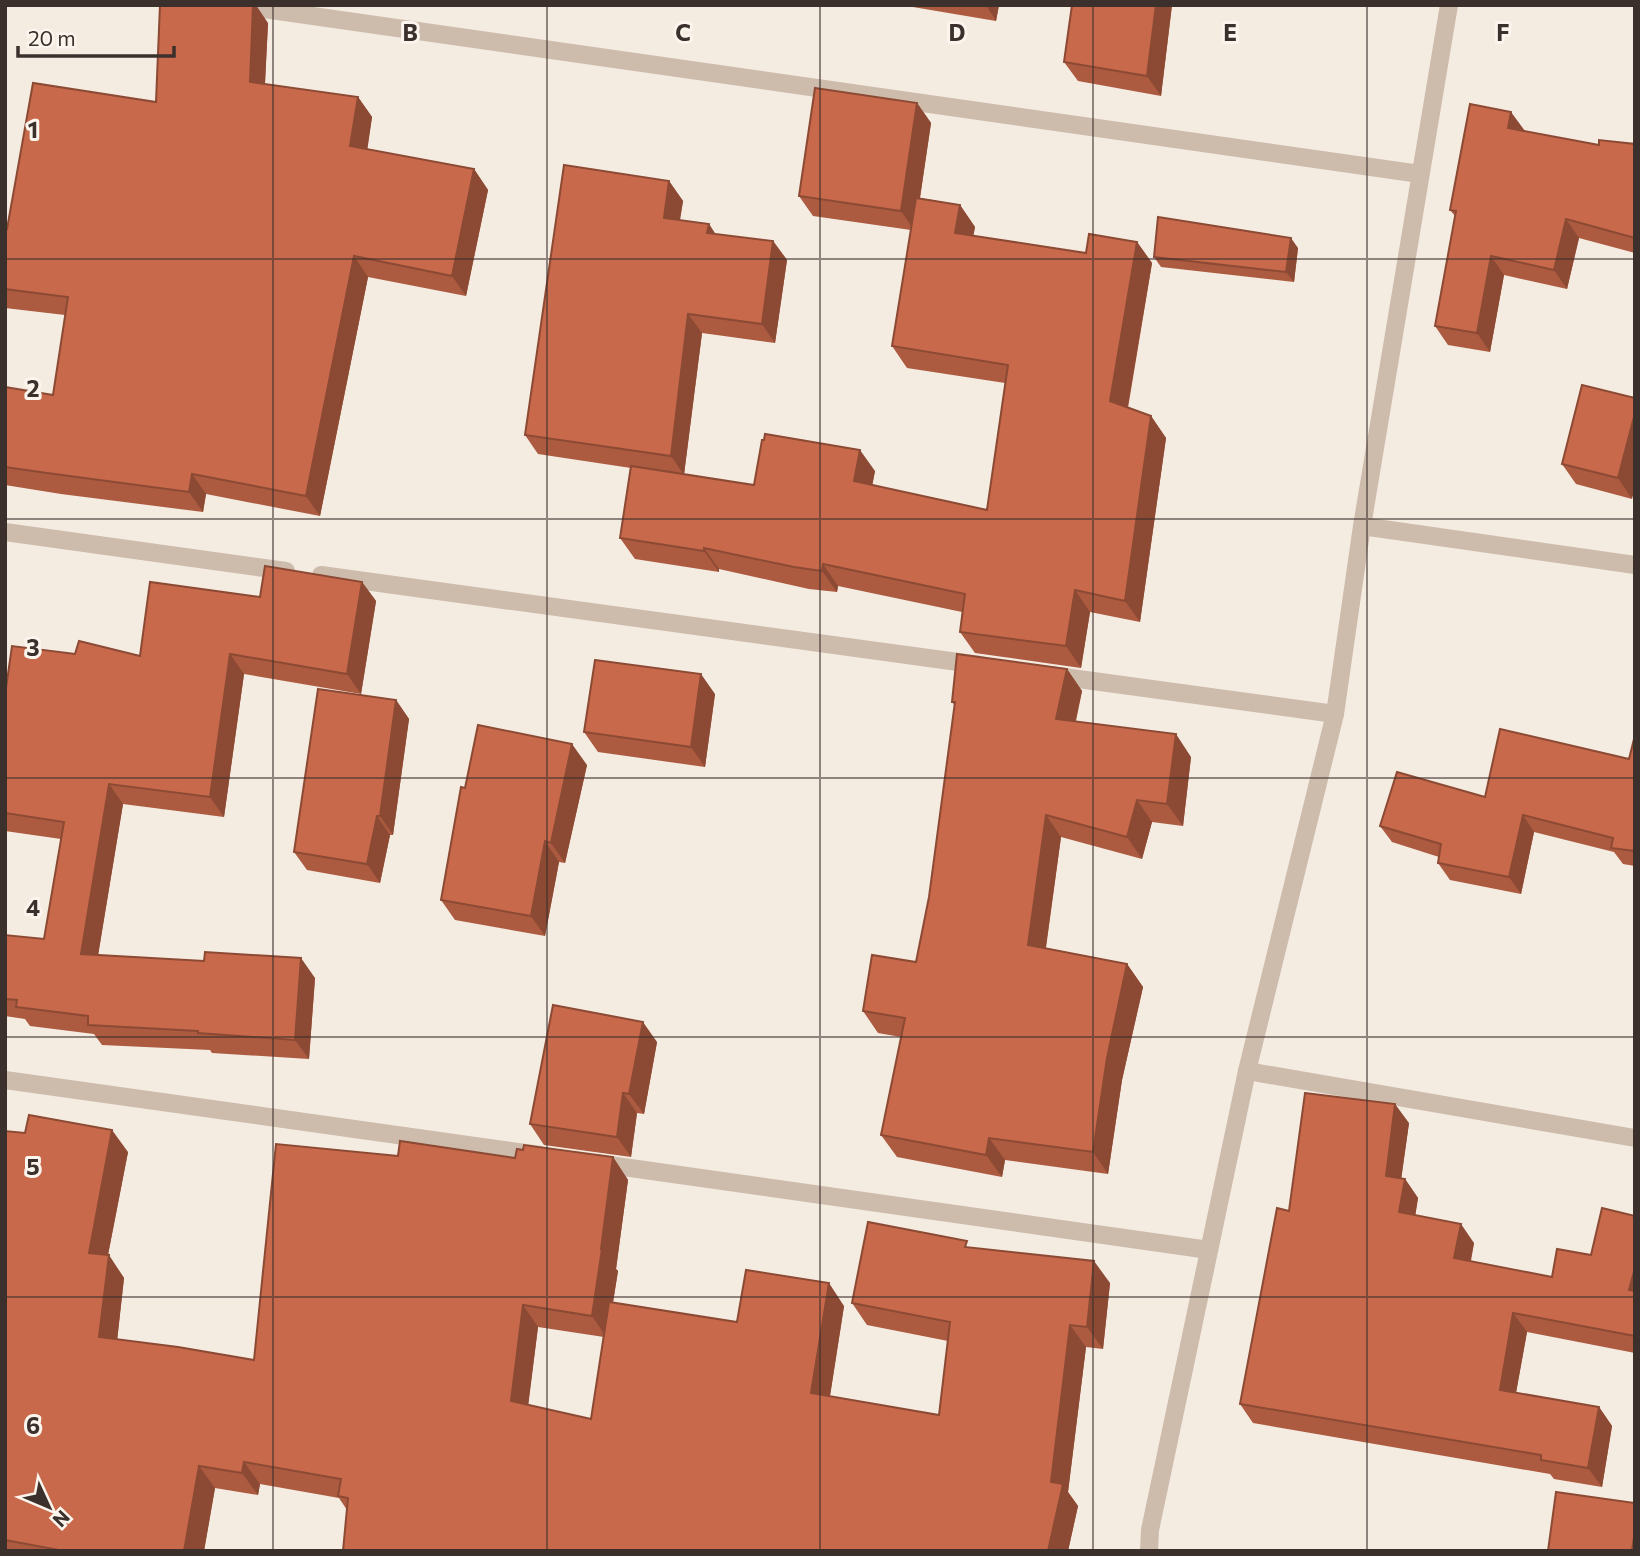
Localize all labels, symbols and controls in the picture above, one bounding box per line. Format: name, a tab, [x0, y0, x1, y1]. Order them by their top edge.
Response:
scale bar	[18, 14, 173, 58]
text: B	[402, 18, 418, 46]
text: C	[675, 18, 691, 46]
text: D	[949, 18, 966, 46]
text: E	[1223, 18, 1237, 46]
text: F	[1496, 18, 1510, 46]
text: 20 m	[28, 25, 76, 50]
text: 1	[28, 115, 38, 143]
text: 2	[26, 374, 40, 402]
text: 3	[26, 633, 40, 661]
text: 4	[26, 893, 40, 921]
text: 5	[26, 1152, 40, 1180]
text: 6	[26, 1411, 40, 1439]
north arrow	[14, 1472, 84, 1542]
text: N	[48, 1506, 75, 1532]

